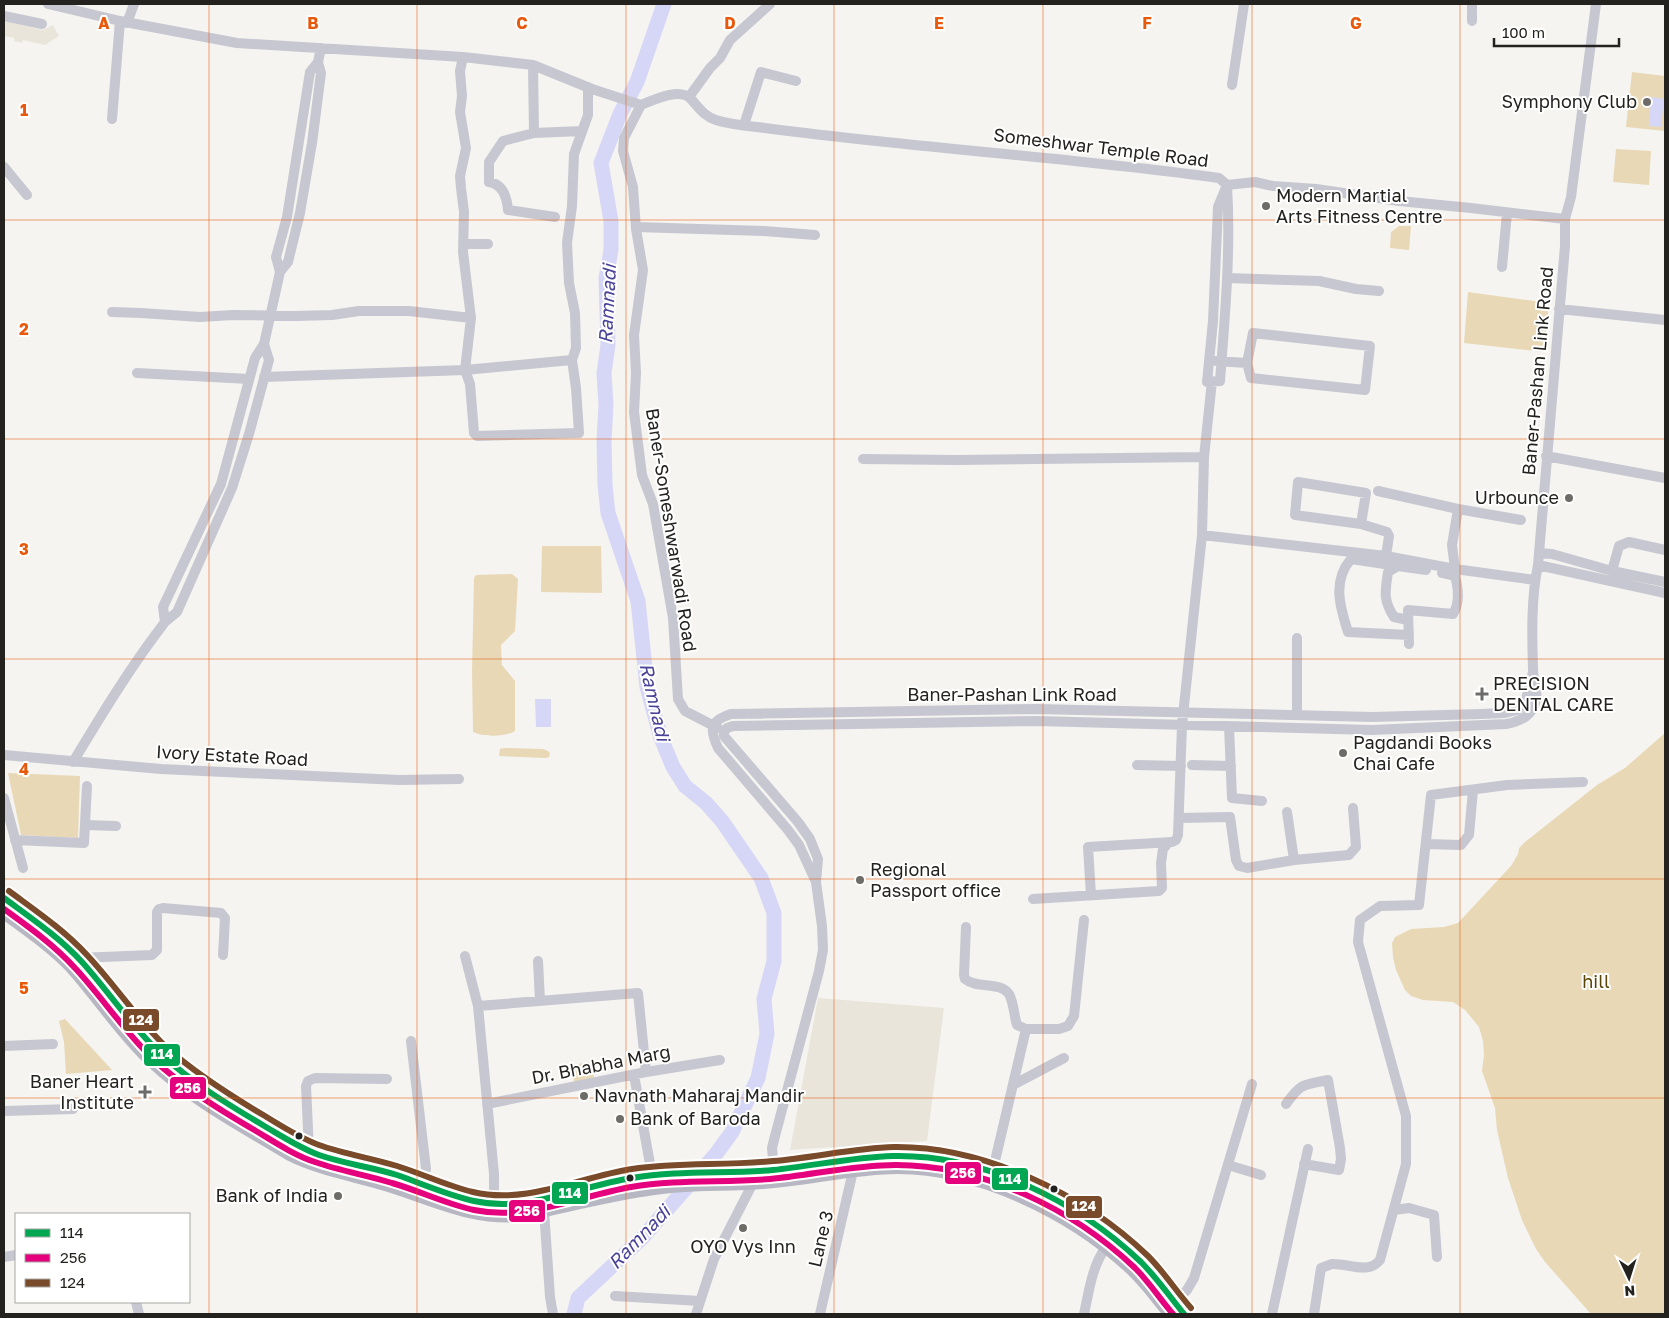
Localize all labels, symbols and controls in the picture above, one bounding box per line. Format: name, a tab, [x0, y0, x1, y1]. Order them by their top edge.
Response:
text: A	[98, 13, 110, 33]
text: B	[307, 13, 319, 33]
text: C	[516, 13, 528, 33]
text: D	[724, 13, 736, 33]
text: E	[934, 13, 944, 33]
text: F	[1142, 13, 1152, 33]
text: G	[1350, 13, 1362, 33]
scale bar	[1494, 15, 1619, 47]
text: 100 m	[1502, 23, 1545, 41]
place label: Symphony Club	[1501, 90, 1637, 112]
marker: Symphony Club	[1641, 96, 1653, 108]
text: 1	[20, 100, 28, 120]
street label: Someshwar Temple Road	[992, 123, 1210, 171]
place label: Modern Martial Arts Fitness Centre	[1276, 184, 1443, 227]
marker: Modern Martial Arts Fitness Centre	[1260, 200, 1272, 212]
water label: Ramnadi	[593, 262, 620, 344]
street label: Baner-Pashan Link Road	[1517, 266, 1557, 476]
text: 2	[19, 319, 29, 339]
street label: Baner-Someshwarwadi Road	[642, 406, 702, 653]
place label: Urbounce	[1475, 486, 1559, 508]
marker: Urbounce	[1563, 492, 1575, 504]
text: 3	[19, 539, 29, 559]
water label: Ramnadi	[635, 661, 676, 745]
place label: PRECISION DENTAL CARE	[1493, 672, 1614, 715]
street label: Baner-Pashan Link Road	[907, 683, 1117, 705]
marker: PRECISION DENTAL CARE	[1475, 687, 1489, 701]
place label: Pagdandi Books Chai Cafe	[1353, 731, 1492, 774]
street label: Ivory Estate Road	[155, 740, 309, 770]
marker: Pagdandi Books Chai Cafe	[1337, 747, 1349, 759]
text: 4	[19, 759, 29, 779]
place label: Regional Passport office	[870, 858, 1001, 901]
marker: Regional Passport office	[854, 874, 866, 886]
park label: hill	[1582, 970, 1610, 992]
text: 5	[19, 978, 29, 998]
line badge: 124	[122, 1008, 160, 1032]
text: 124	[129, 1011, 153, 1028]
street label: Dr. Bhabha Marg	[529, 1040, 672, 1088]
line badge: 114	[143, 1043, 181, 1067]
text: 114	[150, 1045, 174, 1062]
place label: Baner Heart Institute	[30, 1070, 134, 1113]
line badge: 256	[169, 1076, 207, 1100]
text: 256	[175, 1079, 201, 1096]
place label: Navnath Maharaj Mandir	[594, 1084, 804, 1106]
marker: Baner Heart Institute	[138, 1085, 152, 1099]
marker: Navnath Maharaj Mandir	[578, 1090, 590, 1102]
place label: Bank of Baroda	[630, 1107, 761, 1129]
marker: Bank of Baroda	[614, 1113, 626, 1125]
unlabelled marker	[294, 1131, 304, 1141]
line badge: 256	[944, 1161, 982, 1185]
text: 256	[950, 1164, 976, 1181]
line badge: 114	[991, 1167, 1029, 1191]
text: 114	[998, 1170, 1022, 1187]
unlabelled marker	[625, 1173, 635, 1183]
line badge: 114	[551, 1181, 589, 1205]
place label: Bank of India	[216, 1184, 328, 1206]
text: 114	[558, 1184, 582, 1201]
unlabelled marker	[1049, 1184, 1059, 1194]
marker: Bank of India	[332, 1190, 344, 1202]
line badge: 124	[1065, 1195, 1103, 1219]
text: 124	[1072, 1197, 1097, 1214]
line badge: 256	[508, 1199, 546, 1223]
water label: Ramnadi	[603, 1199, 676, 1273]
text: 256	[514, 1202, 540, 1219]
street label: Lane 3	[803, 1208, 837, 1269]
legend	[15, 1213, 190, 1303]
marker: OYO Vys Inn	[737, 1222, 749, 1234]
text: 114	[60, 1223, 84, 1241]
place label: OYO Vys Inn	[690, 1235, 796, 1257]
text: 256	[60, 1248, 86, 1266]
north arrow	[1604, 1253, 1654, 1303]
text: 124	[60, 1273, 85, 1291]
text: N	[1624, 1283, 1636, 1300]

